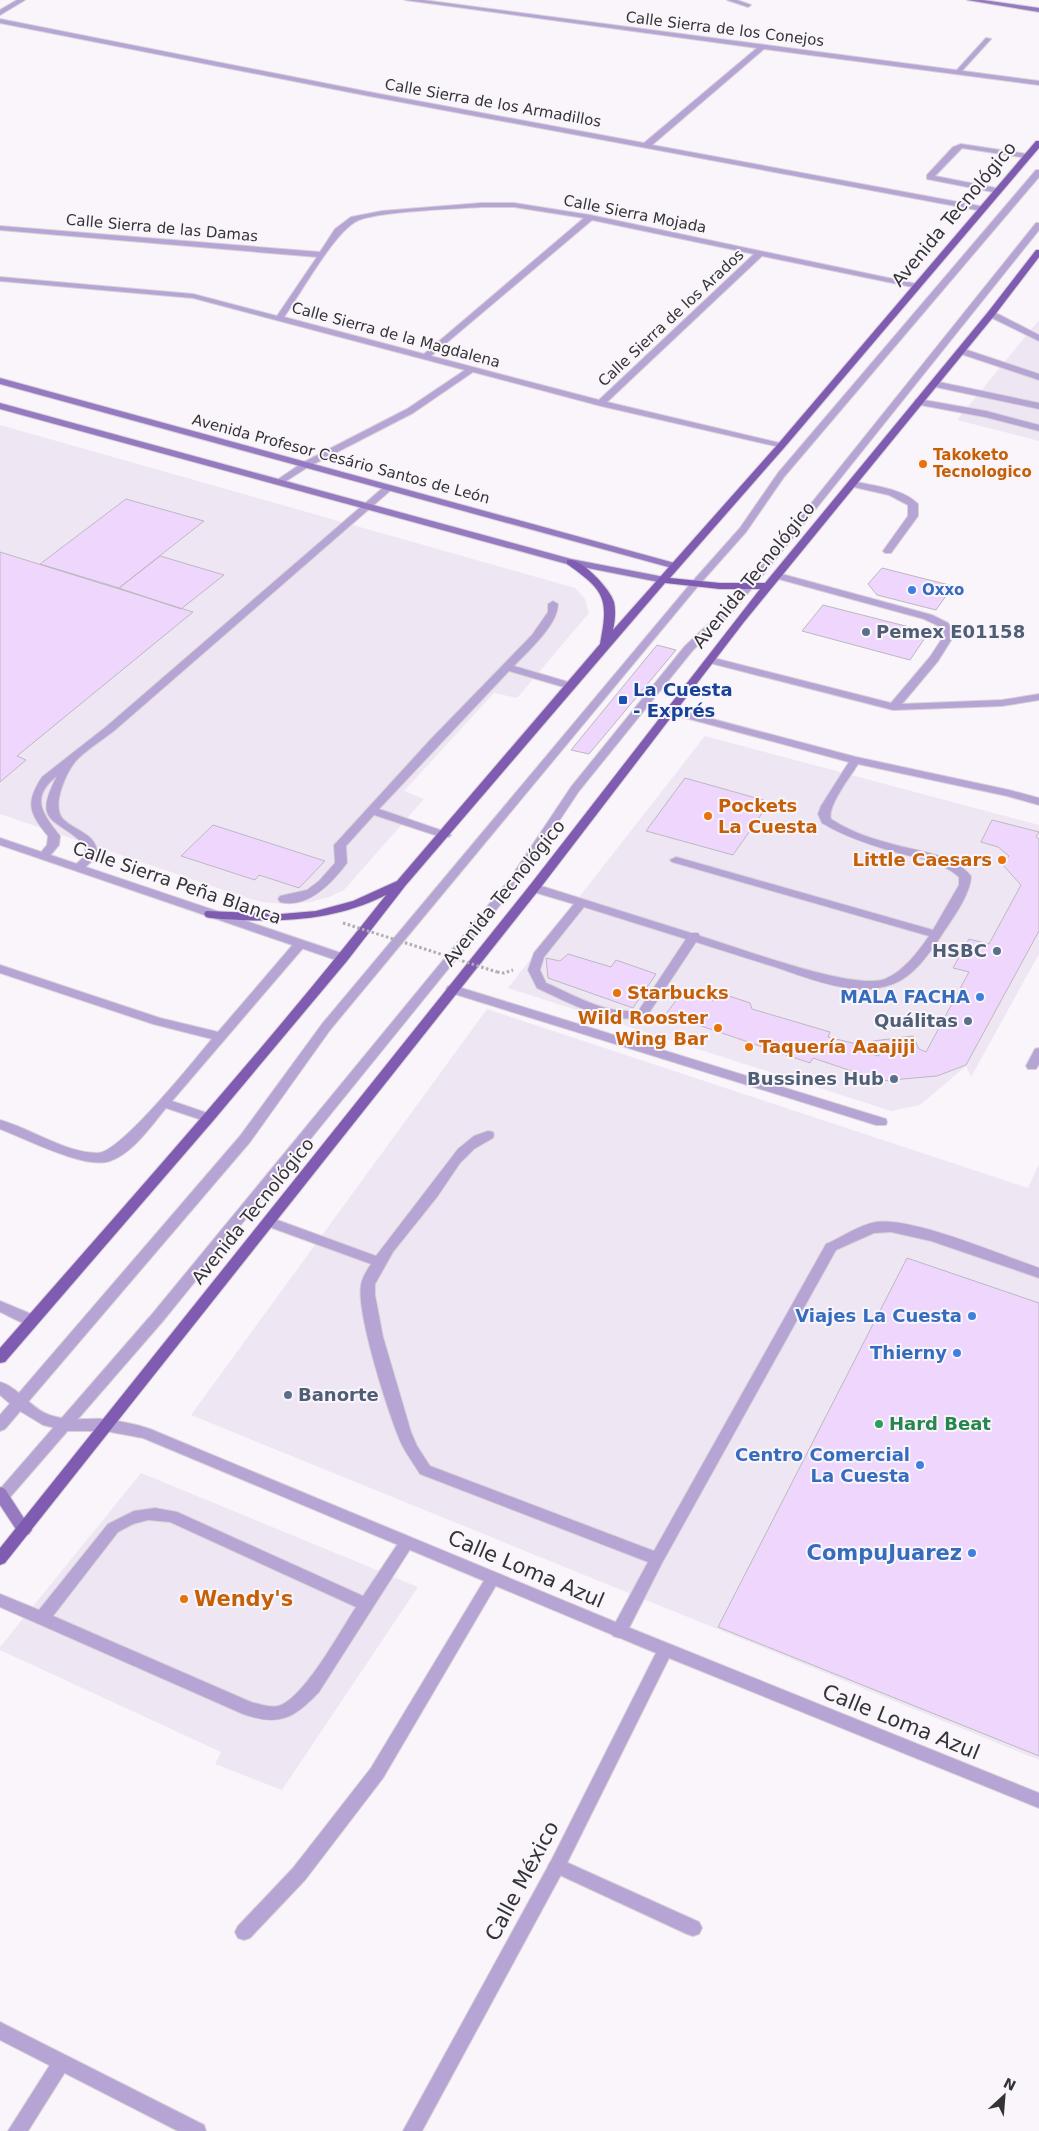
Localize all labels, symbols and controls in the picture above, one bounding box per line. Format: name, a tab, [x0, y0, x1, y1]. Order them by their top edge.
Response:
street label: Calle Sierra de los Conejos	[625, 8, 826, 50]
street label: Calle Sierra de los Armadillos	[383, 75, 603, 131]
street label: Avenida Tecnológico	[887, 137, 1020, 290]
street label: Calle Sierra Mojada	[562, 191, 708, 237]
street label: Calle Sierra de las Damas	[65, 211, 259, 245]
street label: Calle Sierra de los Arados	[594, 246, 748, 390]
street label: Calle Sierra de la Magdalena	[290, 298, 502, 372]
street label: Avenida Profesor Cesário Santos de León	[190, 411, 492, 507]
place label: Takoketo Tecnologico	[933, 446, 1032, 481]
marker: Takoketo Tecnologico	[917, 458, 929, 470]
street label: Avenida Tecnológico	[688, 497, 819, 652]
place label: Oxxo	[922, 581, 964, 599]
marker: Oxxo	[906, 584, 918, 596]
place label: Pemex E01158	[876, 621, 1025, 642]
marker: Pemex E01158	[860, 626, 872, 638]
place label: La Cuesta - Exprés	[633, 679, 733, 721]
marker: La Cuesta - Exprés	[617, 694, 629, 706]
place label: Pockets La Cuesta	[718, 795, 818, 837]
marker: Pockets La Cuesta	[702, 810, 714, 822]
street label: Avenida Tecnológico	[438, 815, 569, 970]
street label: Calle Sierra Peña Blanca	[70, 837, 284, 928]
place label: Little Caesars	[852, 849, 992, 870]
marker: Little Caesars	[996, 854, 1008, 866]
place label: HSBC	[932, 940, 987, 961]
marker: HSBC	[991, 945, 1003, 957]
place label: Starbucks	[627, 982, 729, 1003]
place label: MALA FACHA	[840, 986, 970, 1007]
marker: Starbucks	[611, 987, 623, 999]
marker: MALA FACHA	[974, 991, 986, 1003]
place label: Wild Rooster Wing Bar	[578, 1007, 708, 1049]
place label: Quálitas	[874, 1010, 958, 1031]
marker: Quálitas	[962, 1015, 974, 1027]
marker: Wild Rooster Wing Bar	[712, 1022, 724, 1034]
place label: Taquería Aaajiji	[759, 1036, 915, 1057]
marker: Taquería Aaajiji	[743, 1041, 755, 1053]
place label: Bussines Hub	[747, 1068, 884, 1089]
marker: Bussines Hub	[888, 1073, 900, 1085]
street label: Avenida Tecnológico	[187, 1133, 318, 1288]
place label: Viajes La Cuesta	[795, 1305, 962, 1326]
marker: Viajes La Cuesta	[966, 1310, 978, 1322]
place label: Thierny	[870, 1342, 947, 1363]
marker: Thierny	[951, 1347, 963, 1359]
place label: Banorte	[298, 1384, 379, 1405]
marker: Banorte	[282, 1389, 294, 1401]
place label: Hard Beat	[889, 1413, 991, 1434]
marker: Hard Beat	[873, 1418, 885, 1430]
place label: Centro Comercial La Cuesta	[735, 1444, 910, 1486]
marker: Centro Comercial La Cuesta	[914, 1459, 926, 1471]
street label: Calle Loma Azul	[444, 1525, 608, 1613]
place label: CompuJuarez	[807, 1541, 962, 1565]
marker: CompuJuarez	[966, 1547, 978, 1559]
place label: Wendy's	[194, 1587, 293, 1611]
marker: Wendy's	[178, 1593, 190, 1605]
street label: Calle Loma Azul	[819, 1679, 983, 1765]
street label: Calle México	[480, 1817, 564, 1945]
north arrow	[979, 2071, 1029, 2121]
text: N	[1001, 2075, 1018, 2094]

